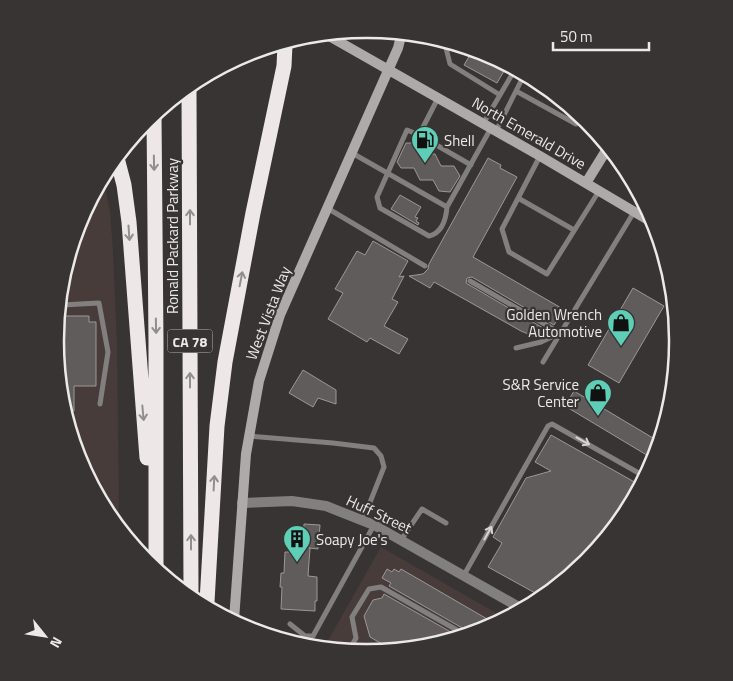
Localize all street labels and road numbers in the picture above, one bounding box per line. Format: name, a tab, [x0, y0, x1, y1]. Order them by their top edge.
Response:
street label: North Emerald Drive	[468, 91, 590, 175]
street label: Ronald Packard Parkway	[161, 158, 184, 314]
street label: West Vista Way	[240, 263, 296, 363]
road number: CA 78	[168, 330, 212, 352]
street label: Huff Street	[342, 489, 416, 540]

